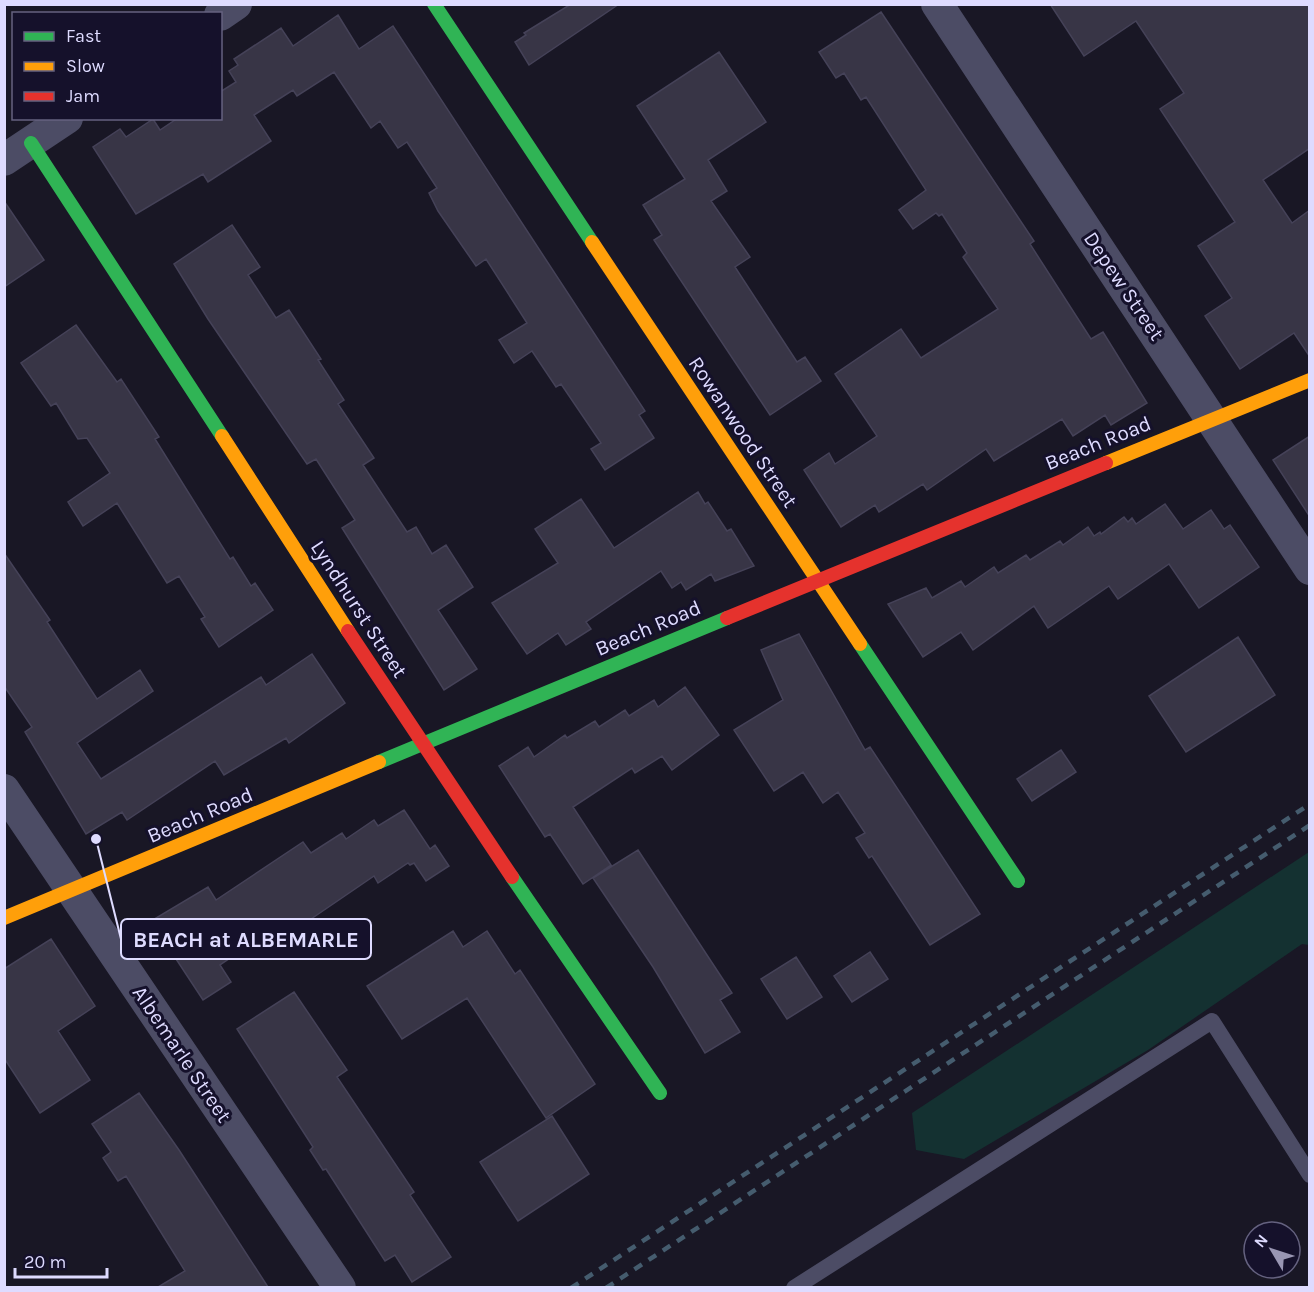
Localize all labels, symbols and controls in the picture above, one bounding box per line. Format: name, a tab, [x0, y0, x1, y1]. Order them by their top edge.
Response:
legend	[12, 12, 222, 120]
text: Fast	[66, 25, 101, 47]
text: Slow	[66, 55, 105, 77]
text: Jam	[66, 85, 100, 107]
street label: Depew Street	[1079, 227, 1169, 345]
street label: Rowanwood Street	[684, 352, 803, 512]
street label: Beach Road	[1041, 411, 1155, 475]
street label: Lyndhurst Street	[306, 536, 412, 682]
street label: Beach Road	[592, 595, 704, 661]
street label: Beach Road	[144, 782, 256, 848]
callout: BEACH at ALBEMARLE	[121, 919, 371, 959]
text: BEACH at ALBEMARLE	[133, 927, 359, 953]
street label: Albemarle Street	[128, 981, 237, 1127]
north arrow	[1242, 1220, 1302, 1280]
text: N	[1250, 1230, 1272, 1251]
scale bar	[15, 1241, 106, 1279]
text: 20 m	[24, 1251, 66, 1273]

